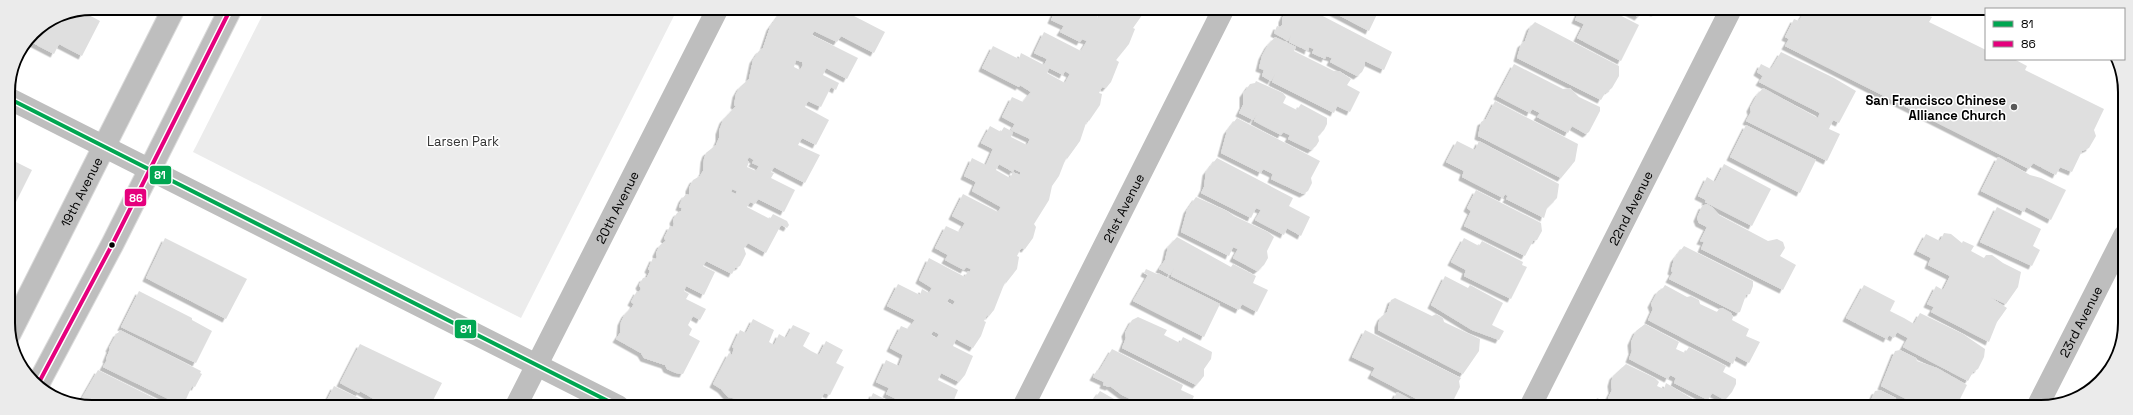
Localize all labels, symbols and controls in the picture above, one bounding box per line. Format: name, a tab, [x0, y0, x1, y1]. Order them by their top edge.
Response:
legend	[1985, 8, 2125, 60]
text: 81	[2021, 16, 2034, 32]
text: 86	[2021, 36, 2036, 52]
place label: San Francisco Chinese Alliance Church	[1865, 92, 2006, 124]
marker: San Francisco Chinese Alliance Church	[2009, 102, 2019, 112]
park label: Larsen Park	[427, 133, 499, 150]
street label: 19th Avenue	[57, 154, 106, 230]
line badge: 81	[149, 165, 172, 185]
text: 81	[154, 168, 166, 182]
street label: 20th Avenue	[592, 168, 643, 247]
street label: 22nd Avenue	[1605, 168, 1657, 248]
street label: 21st Avenue	[1099, 171, 1148, 245]
line badge: 86	[124, 188, 147, 207]
text: 86	[129, 191, 143, 205]
unlabelled marker	[107, 240, 117, 250]
street label: 23rd Avenue	[2056, 283, 2106, 360]
line badge: 81	[454, 319, 477, 339]
text: 81	[460, 322, 472, 336]

